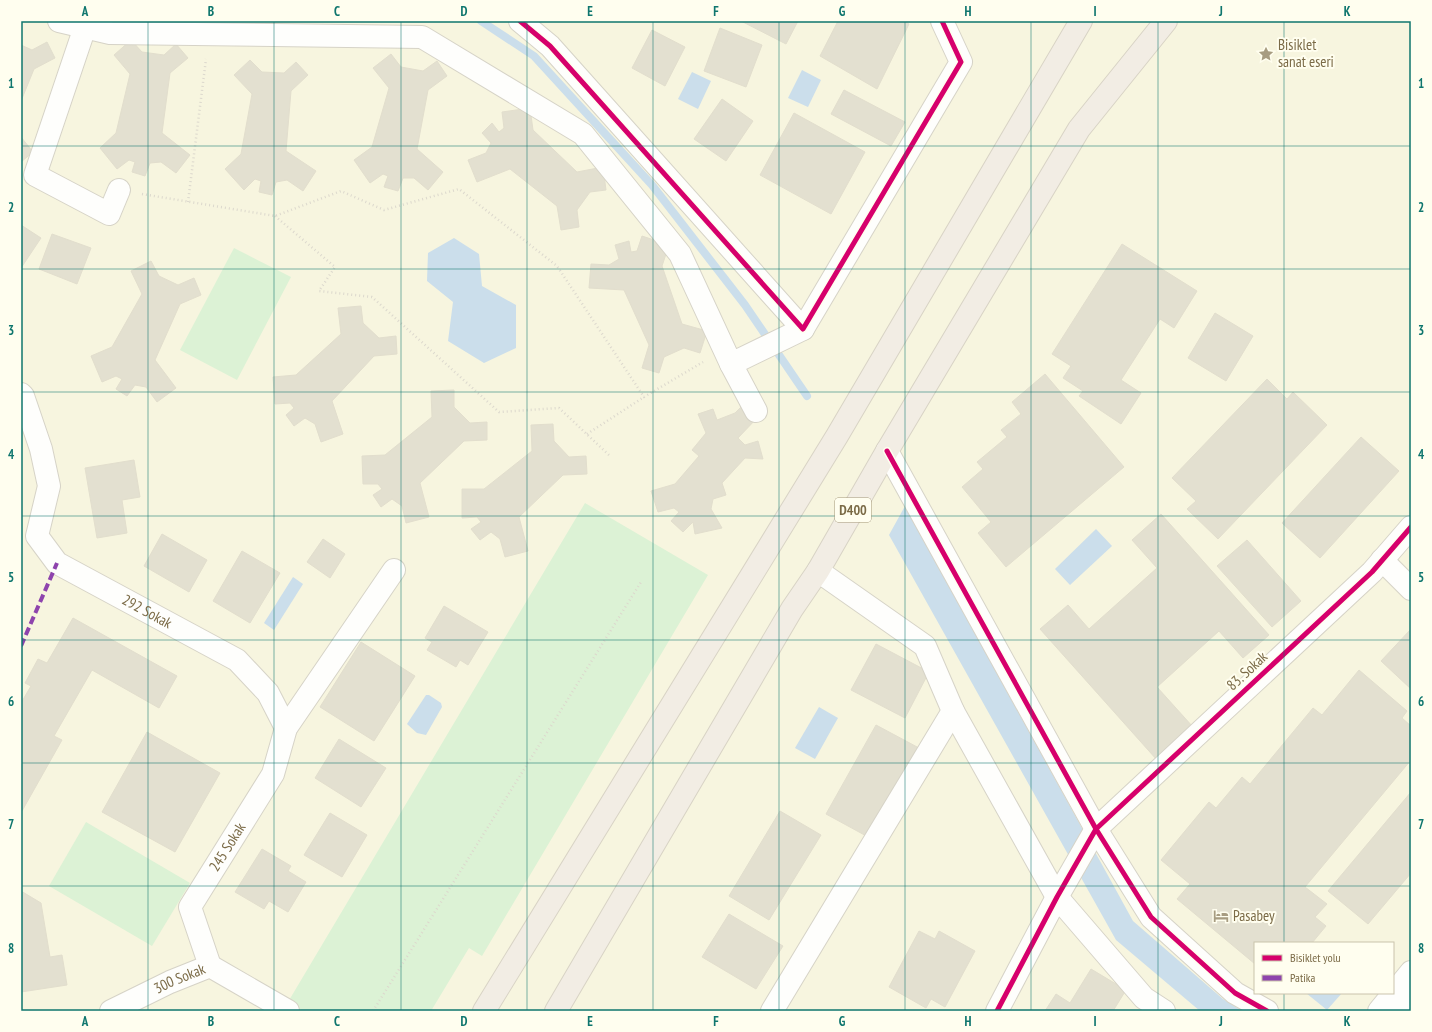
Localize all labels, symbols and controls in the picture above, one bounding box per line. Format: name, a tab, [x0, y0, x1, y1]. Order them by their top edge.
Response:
text: A	[81, 3, 89, 20]
text: B	[208, 3, 214, 20]
text: C	[334, 3, 340, 20]
text: D	[461, 3, 468, 20]
text: E	[587, 3, 593, 20]
text: F	[713, 3, 719, 20]
text: G	[839, 3, 846, 20]
text: H	[965, 3, 972, 20]
text: I	[1093, 3, 1097, 20]
text: J	[1218, 3, 1223, 20]
text: K	[1344, 3, 1351, 20]
place label: Bisiklet sanat eseri	[1278, 35, 1334, 71]
place icon: Bisiklet sanat eseri	[1257, 45, 1275, 63]
text: 1	[8, 75, 14, 92]
text: 1	[1418, 75, 1424, 92]
text: 2	[8, 199, 14, 216]
text: 2	[1418, 199, 1424, 216]
text: 3	[8, 322, 14, 339]
text: 3	[1418, 322, 1424, 339]
text: 4	[8, 446, 15, 463]
text: 4	[1418, 446, 1425, 463]
road number: D400	[835, 498, 871, 522]
text: 5	[8, 569, 14, 586]
text: 5	[1418, 569, 1424, 586]
street label: 292 Sokak	[119, 590, 176, 632]
street label: 83. Sokak	[1222, 647, 1271, 694]
text: 6	[8, 693, 14, 710]
text: 6	[1418, 693, 1424, 710]
text: 7	[8, 816, 14, 833]
text: 7	[1418, 816, 1424, 833]
street label: 245 Sokak	[205, 819, 249, 875]
place label: Pasabey	[1233, 906, 1275, 925]
hotel icon: Pasabey	[1212, 907, 1230, 925]
text: 8	[8, 940, 14, 957]
text: 8	[1418, 940, 1424, 957]
legend	[1254, 942, 1394, 994]
text: Bisiklet yolu	[1290, 950, 1341, 965]
street label: 300 Sokak	[151, 959, 208, 997]
text: Patika	[1290, 970, 1315, 985]
text: A	[81, 1013, 89, 1030]
text: B	[208, 1013, 214, 1030]
text: C	[334, 1013, 340, 1030]
text: D	[461, 1013, 468, 1030]
text: E	[587, 1013, 593, 1030]
text: F	[713, 1013, 719, 1030]
text: G	[839, 1013, 846, 1030]
text: H	[965, 1013, 972, 1030]
text: I	[1093, 1013, 1097, 1030]
text: J	[1218, 1013, 1223, 1030]
text: K	[1344, 1013, 1351, 1030]

